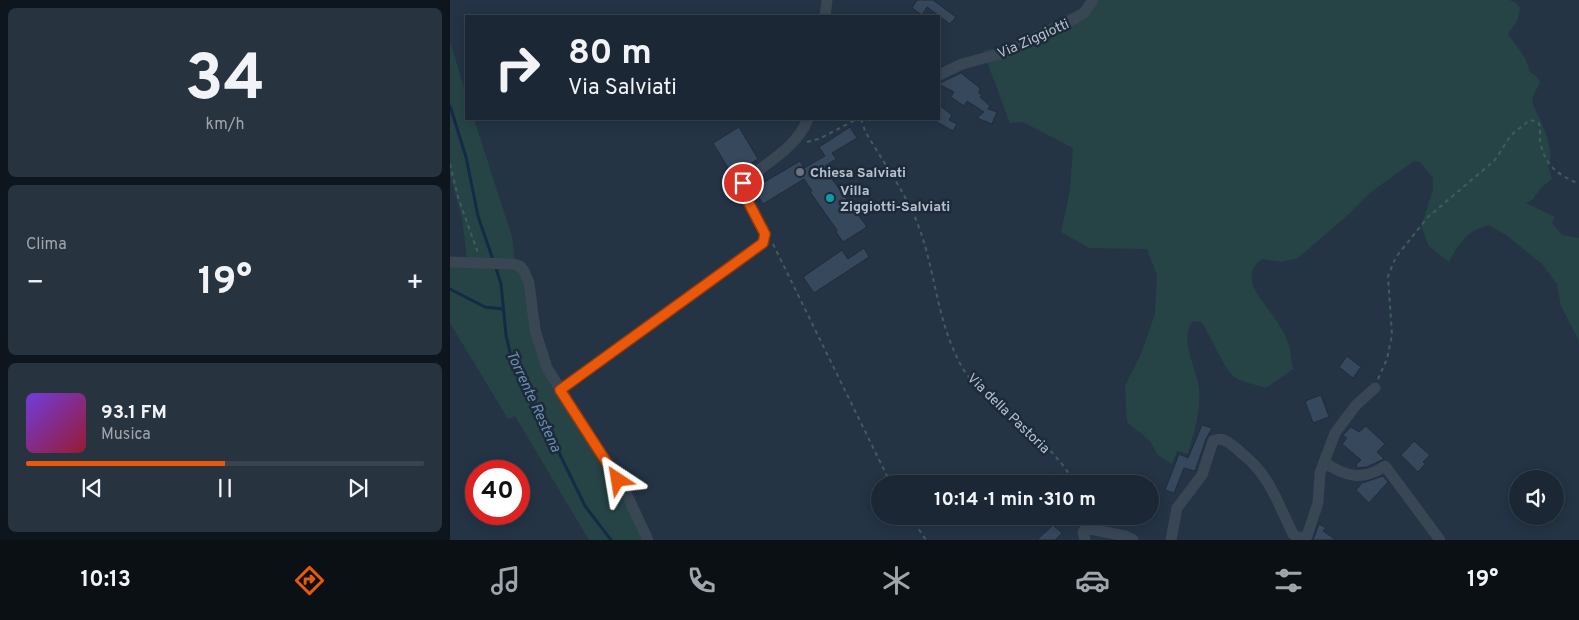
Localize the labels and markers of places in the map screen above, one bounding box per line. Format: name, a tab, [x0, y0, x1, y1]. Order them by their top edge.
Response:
pin	[722, 162, 764, 204]
place label: Chiesa Salviati	[810, 165, 906, 182]
marker: Chiesa Salviati	[794, 166, 806, 178]
place label: Villa Ziggiotti-Salviati	[840, 183, 950, 216]
marker: Villa Ziggiotti-Salviati	[824, 192, 836, 204]

